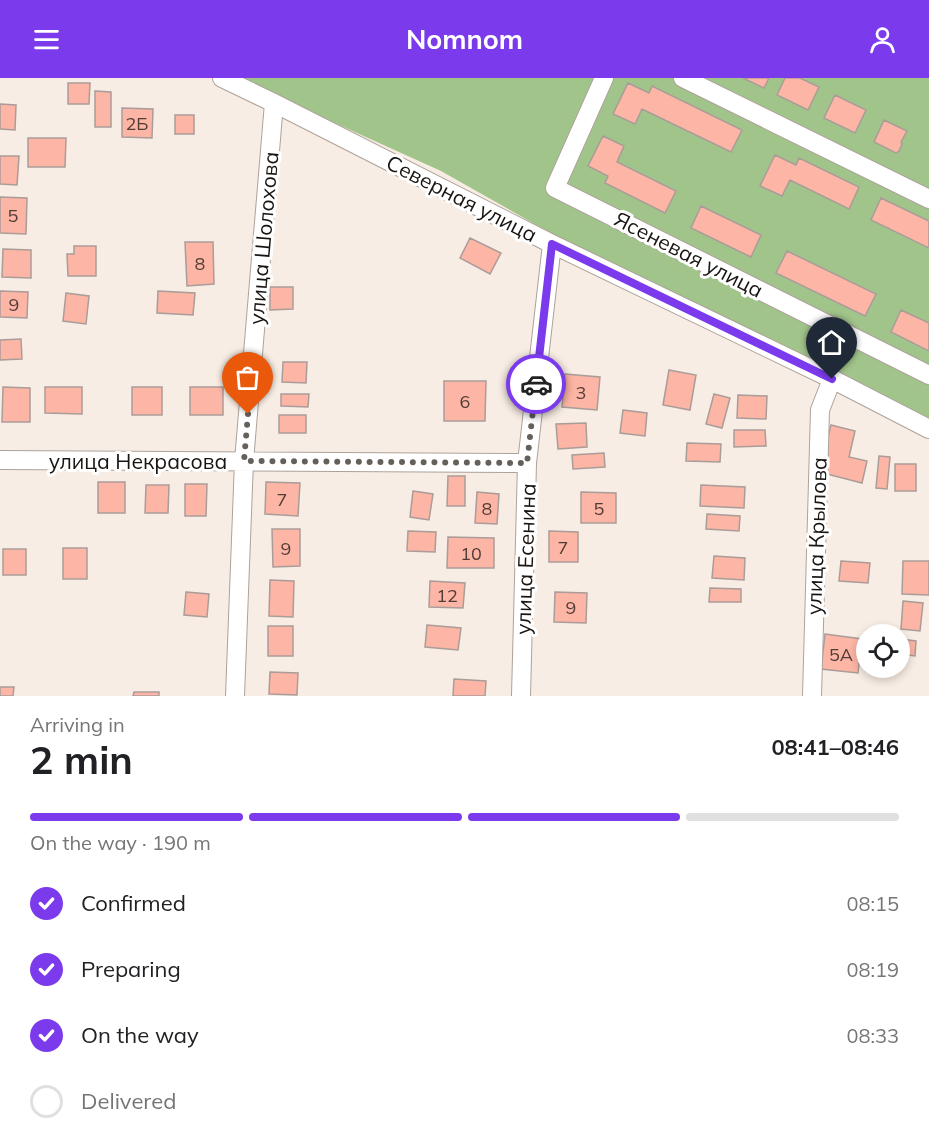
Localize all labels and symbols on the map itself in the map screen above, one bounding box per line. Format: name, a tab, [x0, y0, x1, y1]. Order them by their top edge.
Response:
house number: 2Б	[126, 112, 149, 135]
street label: Северная улица	[382, 149, 542, 247]
street label: улица Шолохова	[242, 150, 284, 326]
house number: 5	[8, 204, 19, 227]
street label: Ясеневая улица	[610, 205, 768, 303]
house number: 8	[195, 252, 205, 275]
house number: 9	[9, 293, 19, 316]
pin	[806, 317, 857, 379]
pin	[222, 352, 273, 414]
courier	[506, 354, 566, 414]
house number: 3	[576, 381, 586, 404]
house number: 6	[460, 390, 470, 413]
street label: улица Некрасова	[49, 448, 227, 474]
street label: улица Крылова	[800, 457, 832, 615]
street label: улица Есенина	[509, 483, 541, 635]
house number: 7	[277, 488, 287, 511]
house number: 8	[482, 497, 492, 520]
house number: 5	[594, 497, 605, 520]
house number: 7	[558, 536, 568, 559]
house number: 9	[281, 537, 291, 560]
house number: 10	[460, 542, 482, 565]
house number: 12	[436, 584, 458, 607]
house number: 9	[566, 596, 576, 619]
house number: 5А	[829, 643, 853, 666]

